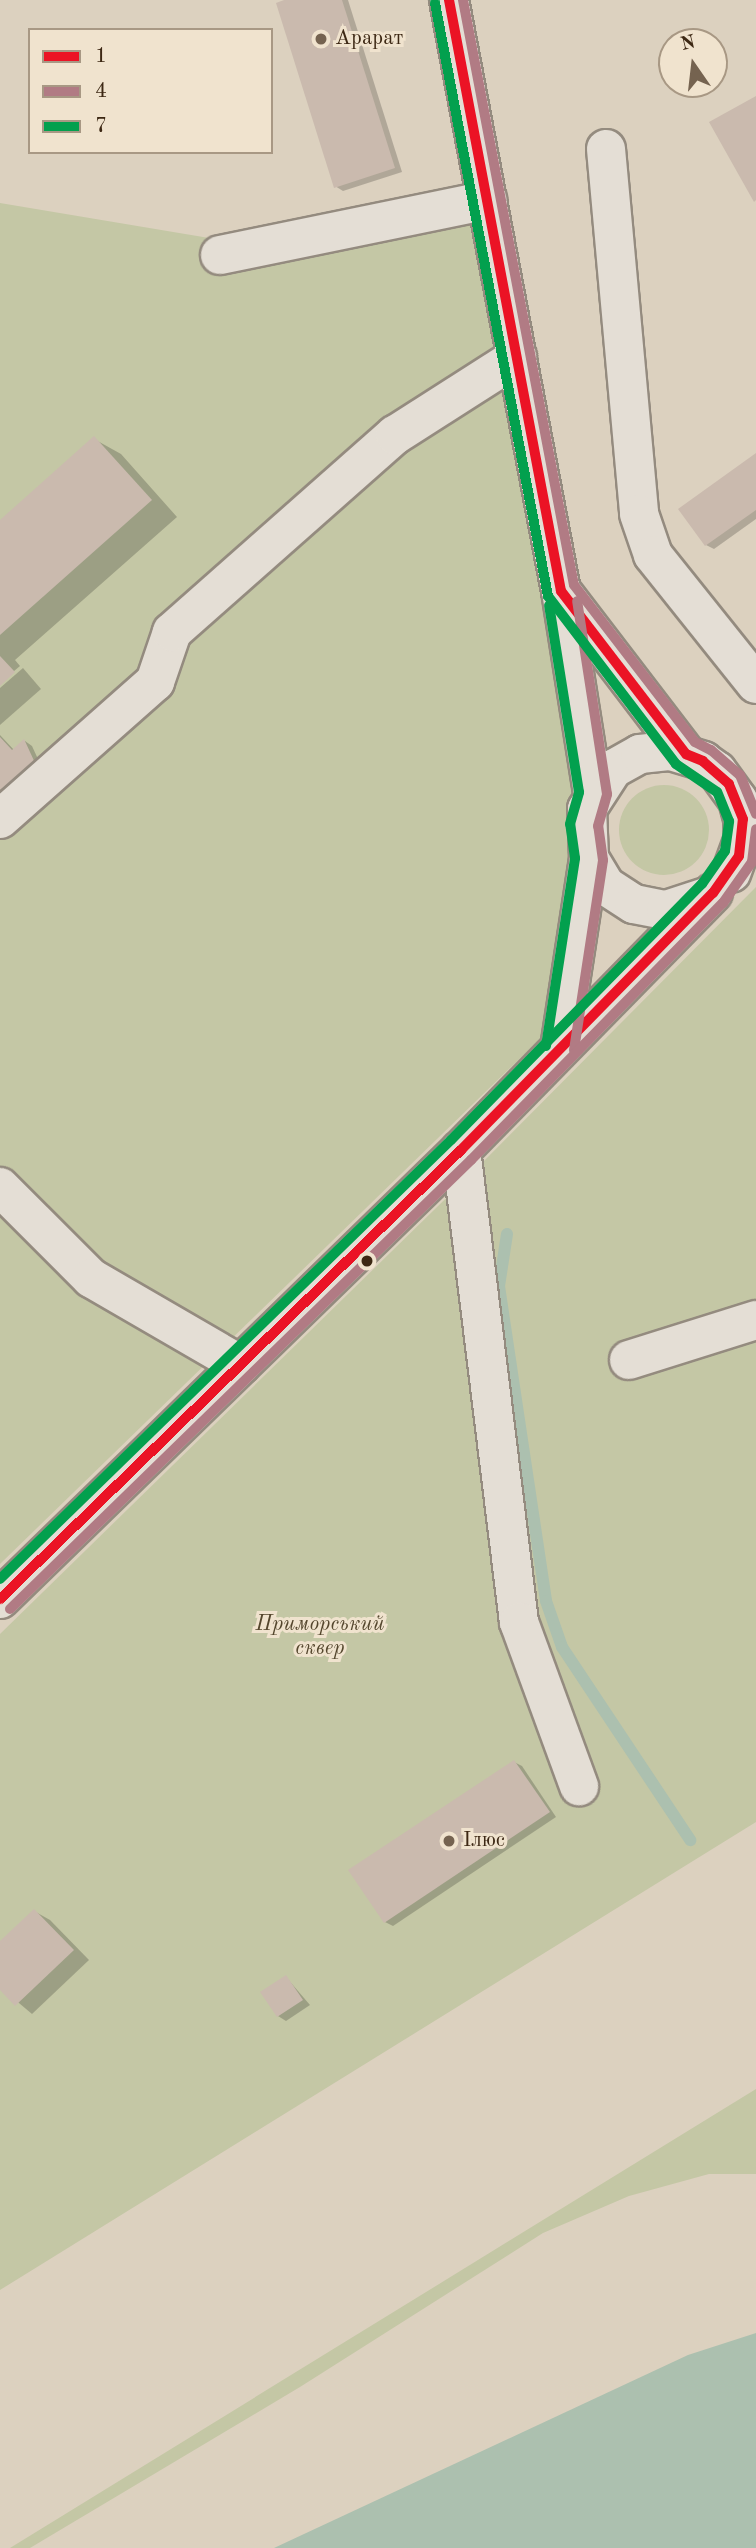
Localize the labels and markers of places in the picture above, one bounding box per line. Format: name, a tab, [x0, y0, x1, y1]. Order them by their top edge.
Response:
place label: Арарат	[335, 26, 403, 52]
marker: Арарат	[313, 31, 329, 47]
unlabelled marker	[360, 1254, 374, 1268]
place label: Ілюс	[463, 1828, 505, 1854]
marker: Ілюс	[441, 1833, 457, 1849]

